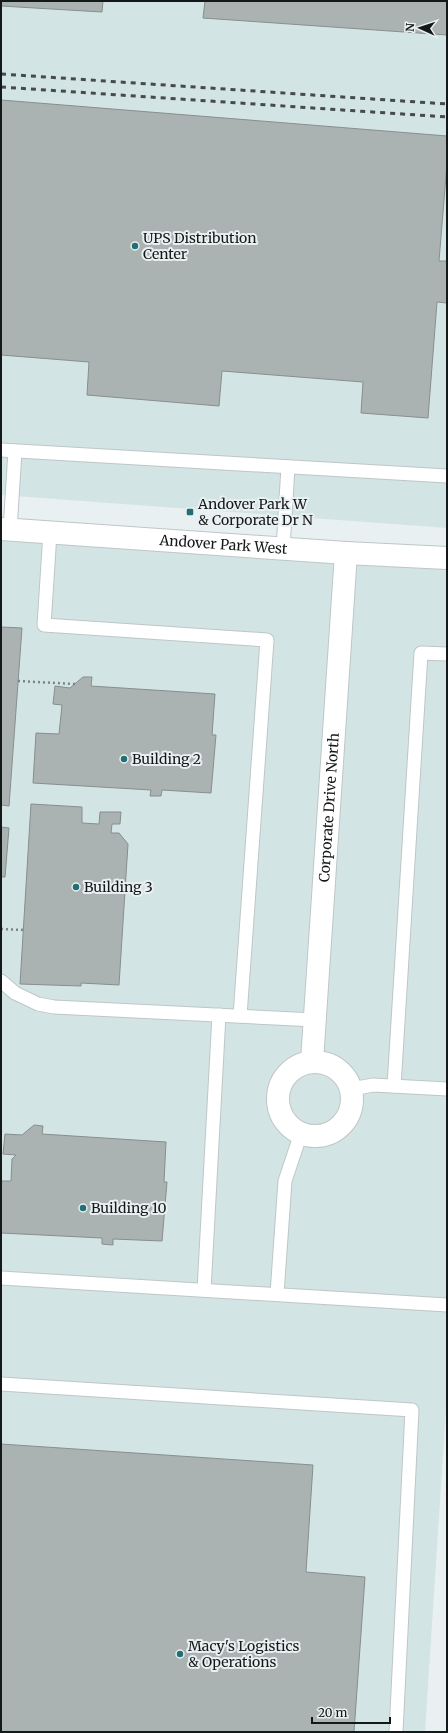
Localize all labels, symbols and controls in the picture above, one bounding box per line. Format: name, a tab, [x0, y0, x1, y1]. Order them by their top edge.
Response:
north arrow	[400, 8, 440, 48]
text: N	[403, 22, 417, 32]
place label: UPS Distribution Center	[143, 229, 257, 263]
marker: UPS Distribution Center	[130, 241, 140, 251]
place label: Andover Park W & Corporate Dr N	[197, 495, 313, 529]
marker: Andover Park W & Corporate Dr N	[185, 507, 195, 517]
street label: Andover Park West	[158, 531, 289, 558]
street label: Corporate Drive North	[315, 732, 343, 883]
place label: Building 2	[132, 750, 201, 768]
marker: Building 2	[119, 754, 129, 764]
place label: Building 3	[84, 878, 153, 896]
marker: Building 3	[71, 882, 81, 892]
place label: Building 10	[91, 1199, 167, 1217]
marker: Building 10	[78, 1203, 88, 1213]
place label: Macy's Logistics & Operations	[188, 1637, 299, 1671]
marker: Macy's Logistics & Operations	[175, 1649, 185, 1659]
scale bar	[312, 1699, 390, 1725]
text: 20 m	[318, 1705, 347, 1720]

